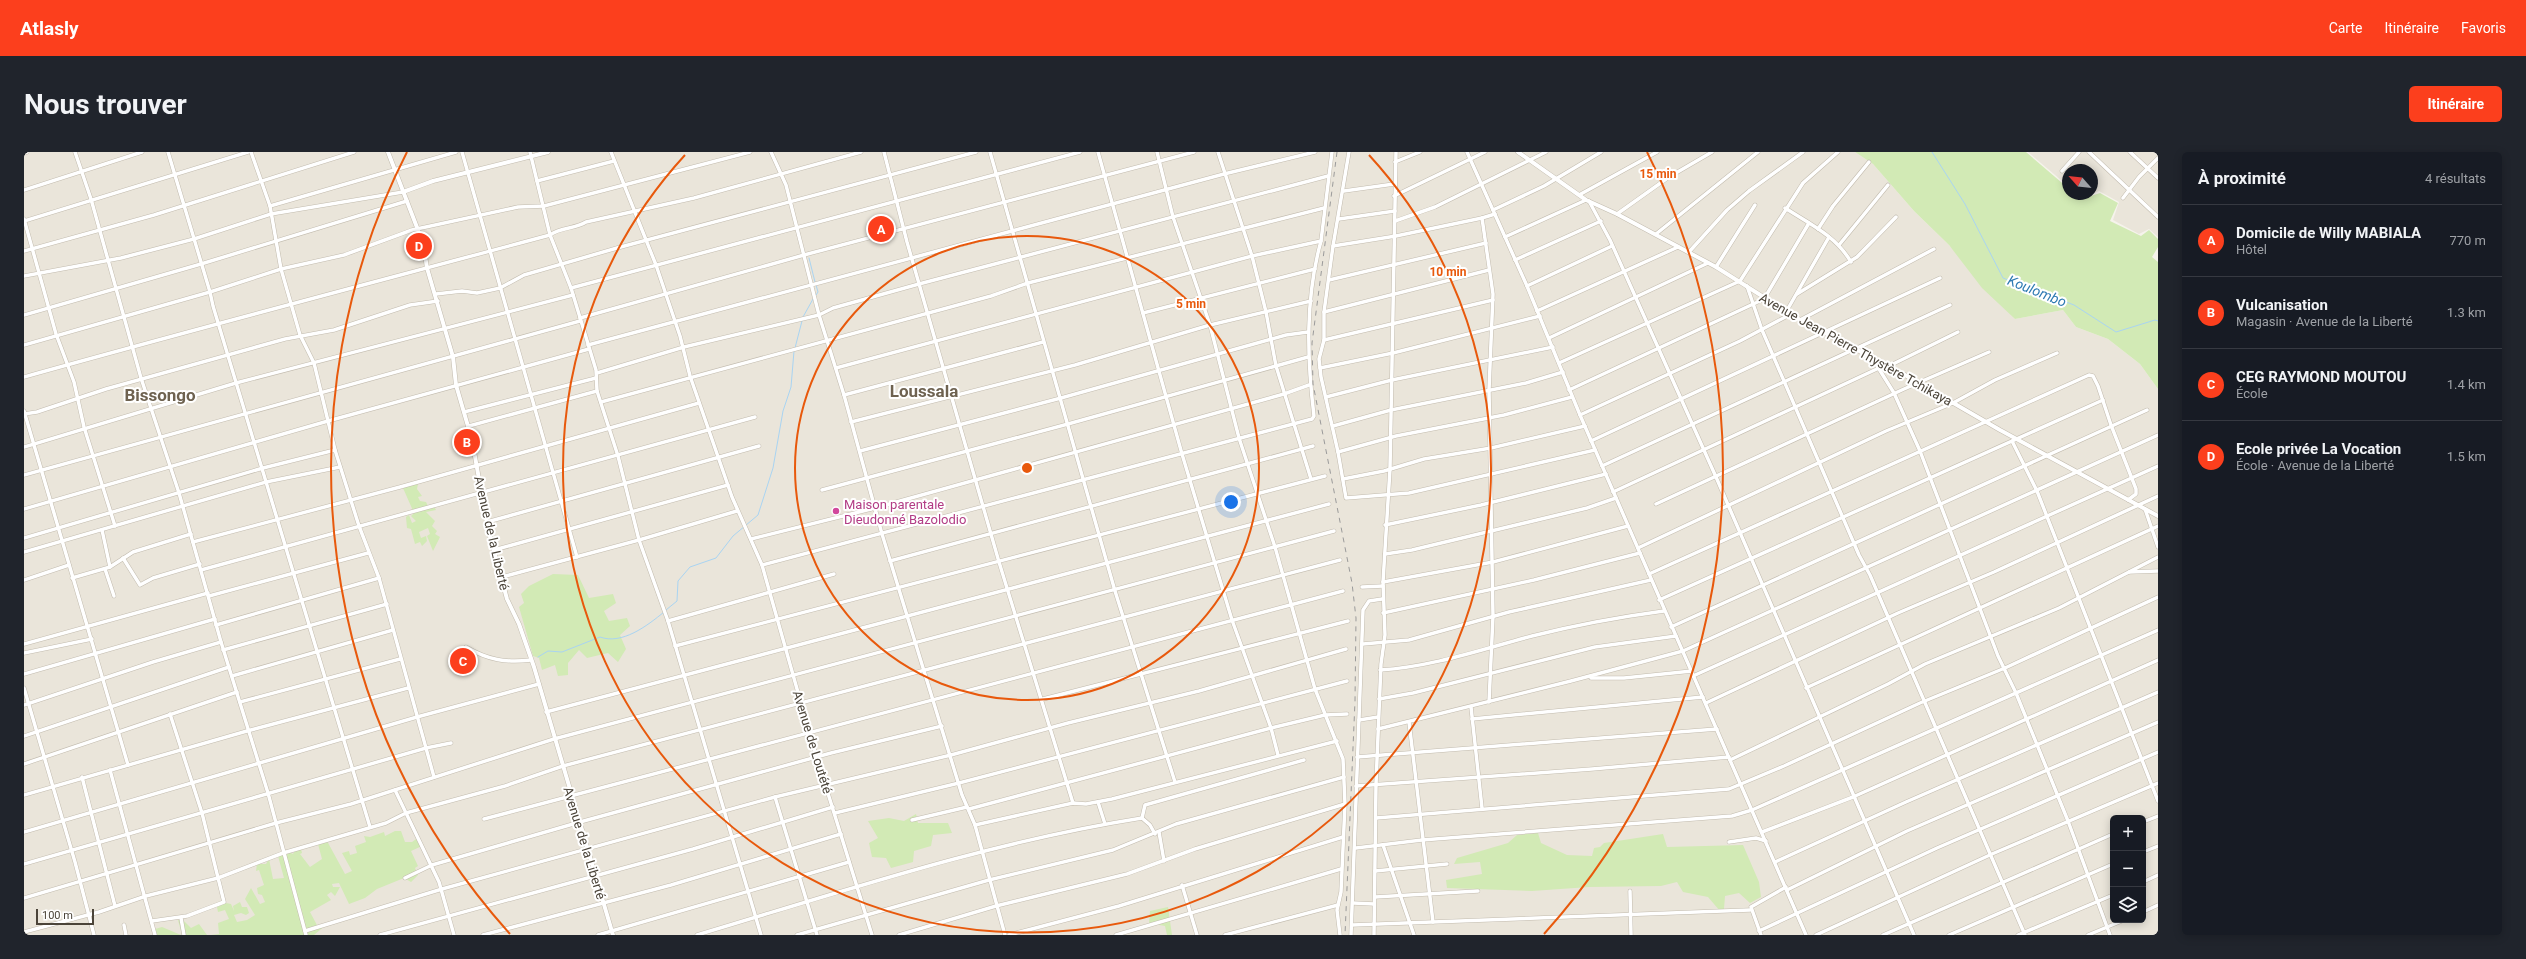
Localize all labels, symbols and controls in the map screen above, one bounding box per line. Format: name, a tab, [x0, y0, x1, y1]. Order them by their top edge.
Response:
text: Atlasly	[20, 17, 79, 40]
text: Carte	[2329, 20, 2362, 36]
text: Itinéraire	[2384, 20, 2439, 36]
text: Favoris	[2461, 20, 2506, 36]
button: Itinéraire	[2409, 86, 2502, 122]
text: Nous trouver	[24, 88, 187, 121]
north arrow	[2062, 164, 2098, 200]
text: 15 min	[1639, 167, 1677, 181]
text: À proximité	[2198, 168, 2286, 188]
text: 4 résultats	[2425, 171, 2486, 186]
pin: A	[868, 214, 894, 244]
text: Domicile de Willy MABIALA	[2236, 224, 2421, 242]
pin: D	[406, 231, 432, 261]
text: A	[2207, 233, 2215, 248]
text: 770 m	[2449, 233, 2486, 248]
text: Hôtel	[2236, 242, 2267, 257]
text: 10 min	[1429, 265, 1467, 279]
water label: Koulombo	[2005, 272, 2069, 310]
street label: Avenue Jean Pierre Thystère Tchikaya	[1757, 290, 1955, 409]
text: Vulcanisation	[2236, 296, 2328, 314]
text: 5 min	[1176, 297, 1206, 311]
text: B	[2207, 305, 2215, 320]
text: 1.3 km	[2447, 305, 2486, 320]
text: Magasin · Avenue de la Liberté	[2236, 314, 2413, 329]
text: CEG RAYMOND MOUTOU	[2236, 368, 2406, 386]
text: C	[2207, 377, 2215, 392]
text: 1.4 km	[2447, 377, 2486, 392]
district label: Loussala	[890, 381, 958, 401]
district label: Bissongo	[124, 385, 196, 405]
text: École	[2236, 386, 2268, 401]
pin: B	[454, 427, 480, 457]
text: Ecole privée La Vocation	[2236, 440, 2401, 458]
text: D	[2207, 449, 2215, 464]
text: 1.5 km	[2447, 449, 2486, 464]
text: École · Avenue de la Liberté	[2236, 458, 2394, 473]
centre of rings	[1020, 461, 1034, 475]
street label: Avenue de la Liberté	[471, 474, 512, 592]
your location	[1221, 492, 1241, 512]
place label: Maison parentale Dieudonné Bazolodio	[844, 497, 966, 527]
marker: Maison parentale Dieudonné Bazolodio	[831, 506, 841, 516]
pin: C	[450, 646, 476, 676]
street label: Avenue de Loutété	[790, 689, 835, 796]
street label: Avenue de la Liberté	[560, 785, 609, 901]
map controls	[2110, 815, 2146, 923]
button: +	[2110, 815, 2146, 851]
button: −	[2110, 851, 2146, 887]
button: layers	[2110, 887, 2146, 923]
scale bar	[36, 907, 94, 926]
text: 100 m	[42, 909, 73, 922]

